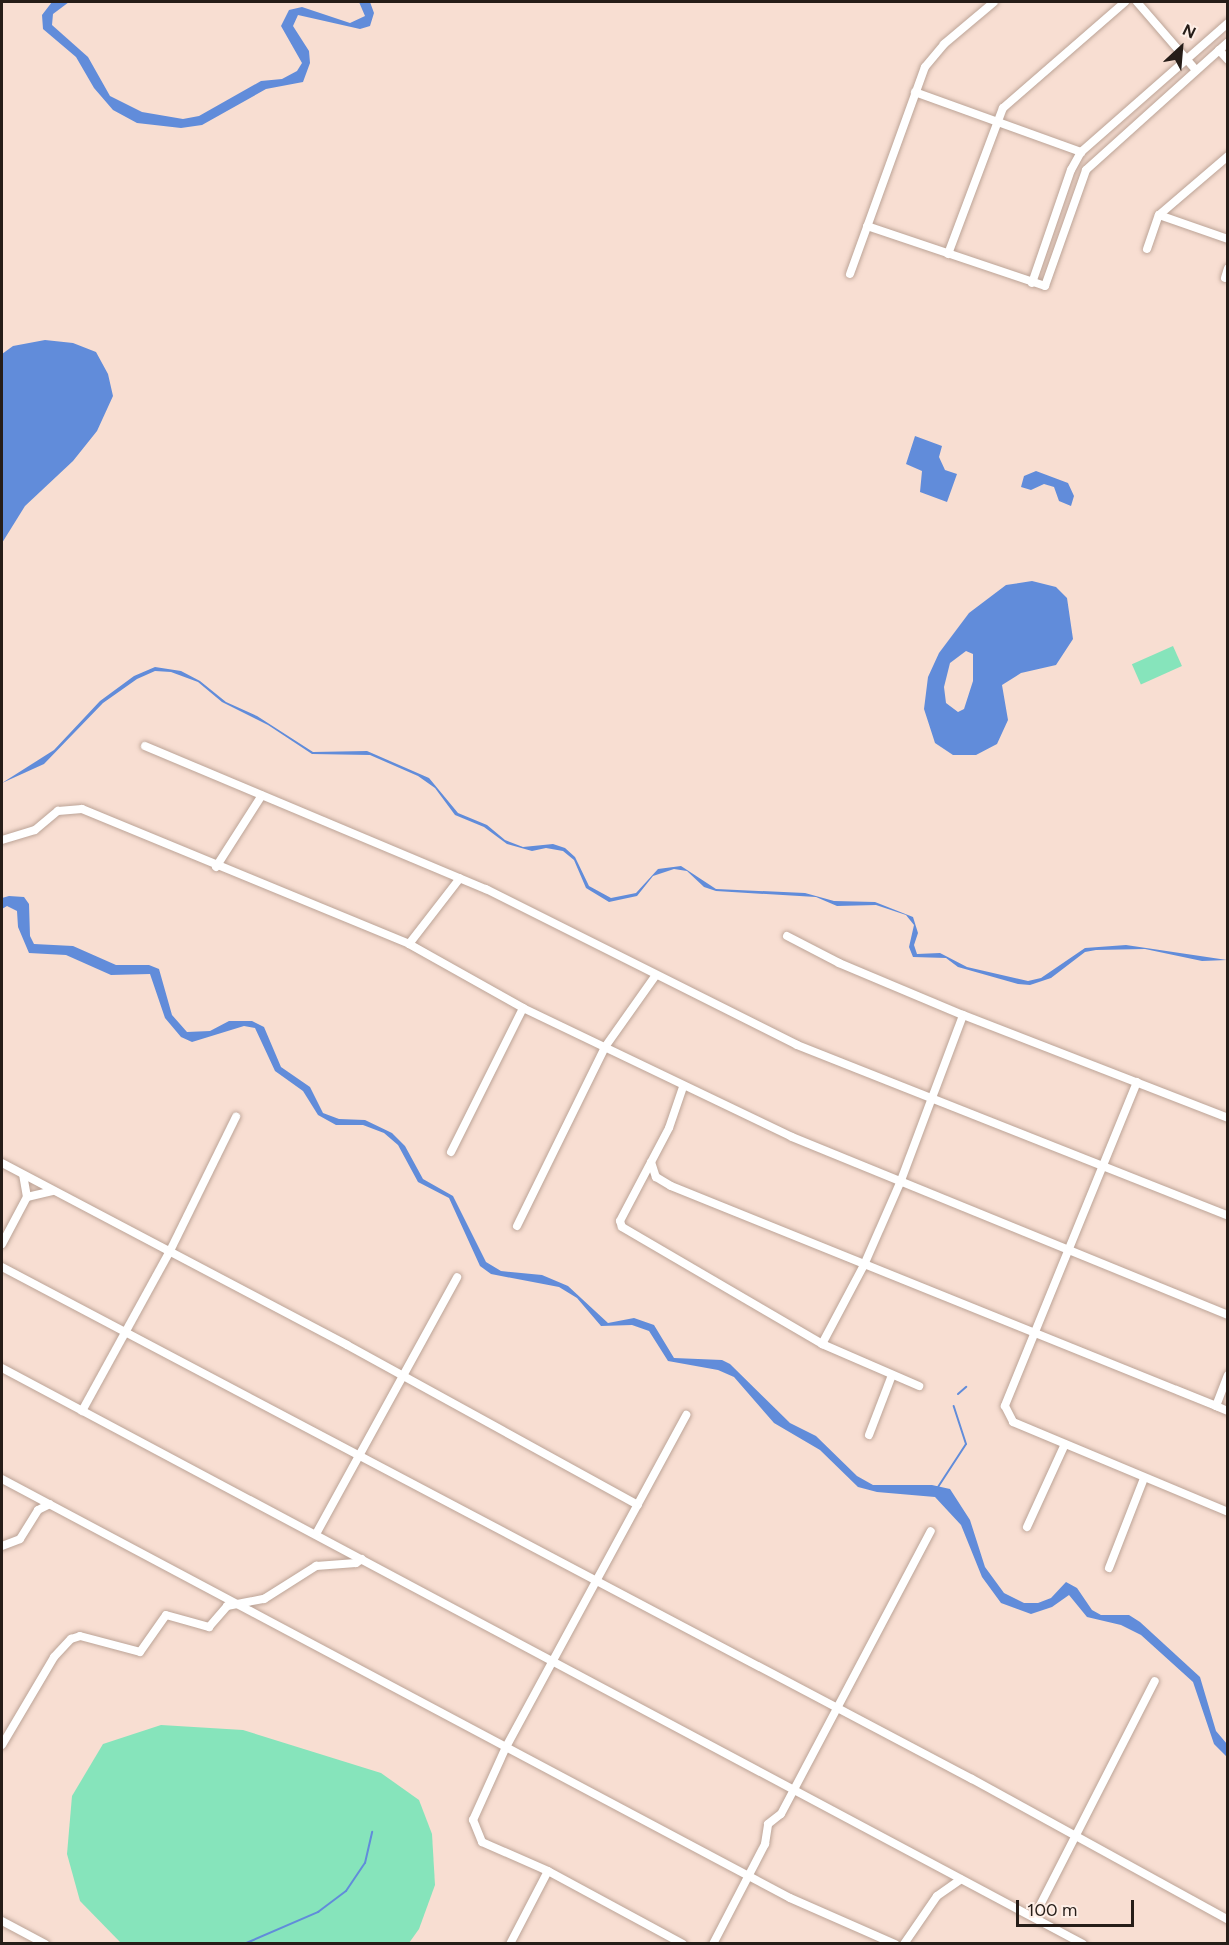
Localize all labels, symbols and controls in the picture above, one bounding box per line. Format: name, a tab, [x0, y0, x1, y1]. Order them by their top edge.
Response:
north arrow	[1151, 18, 1211, 78]
text: N	[1179, 20, 1199, 43]
scale bar	[1019, 1888, 1138, 1926]
text: 100 m	[1027, 1899, 1077, 1921]

